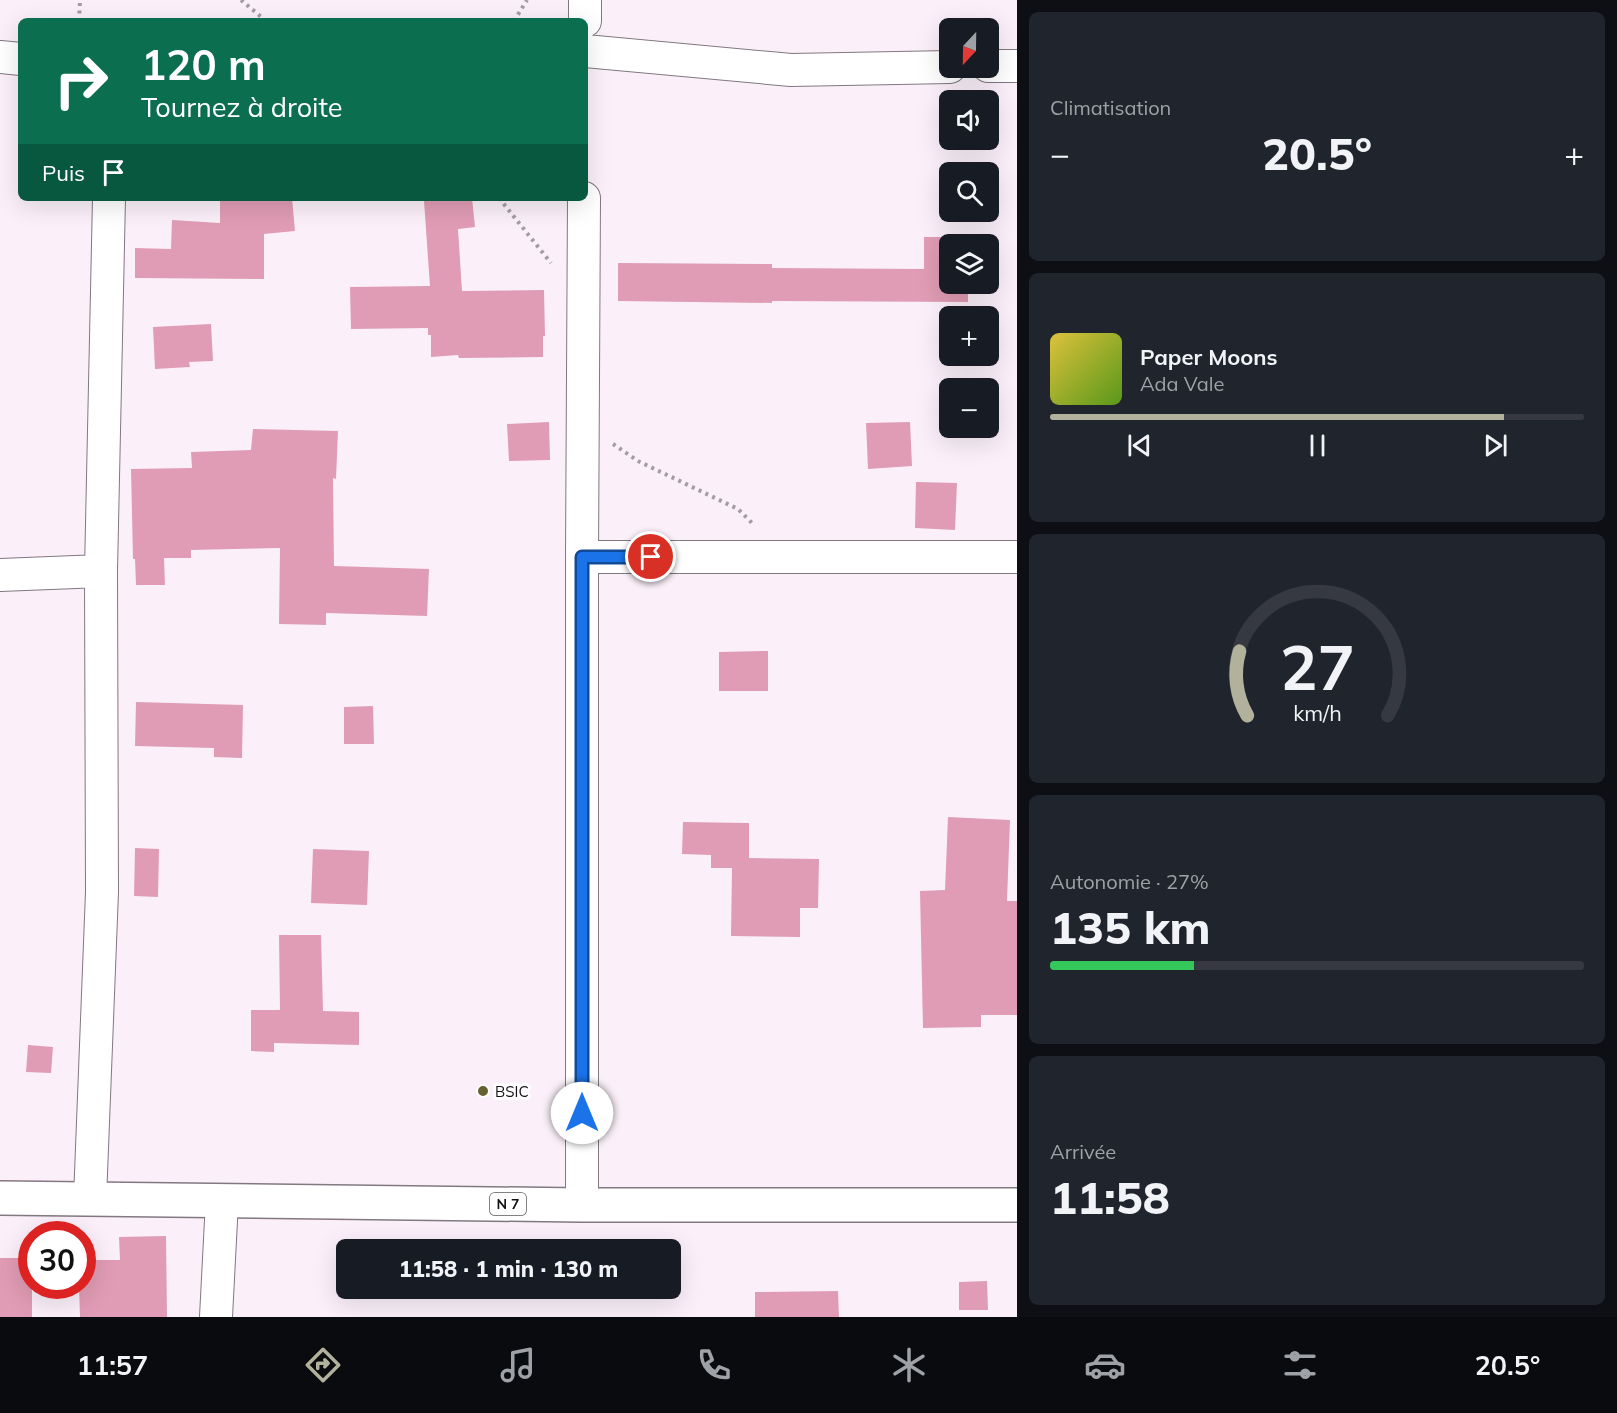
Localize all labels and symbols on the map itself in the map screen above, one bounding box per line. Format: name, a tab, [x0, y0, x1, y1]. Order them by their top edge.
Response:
north arrow	[939, 18, 999, 78]
pin	[625, 531, 676, 582]
position arrow	[550, 1081, 614, 1145]
place label: BSIC	[495, 1082, 529, 1101]
marker: BSIC	[476, 1084, 490, 1098]
road number: N 7	[490, 1193, 526, 1215]
speed limit sign: 30	[18, 1221, 96, 1299]

